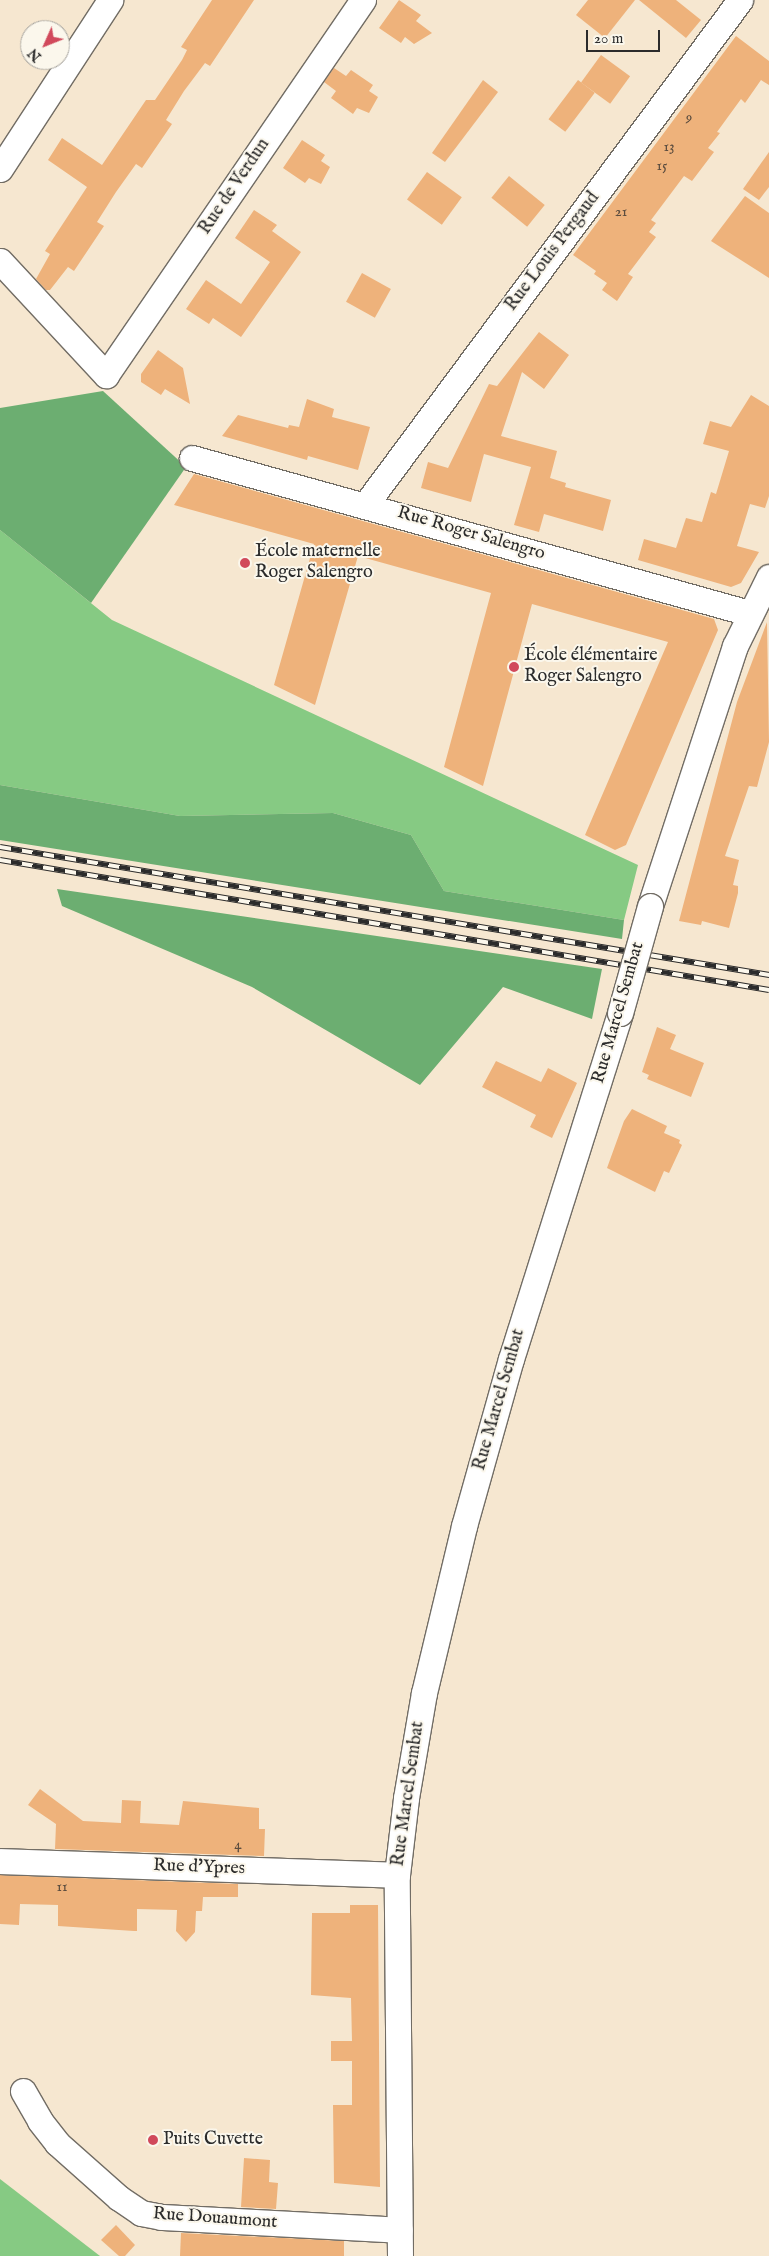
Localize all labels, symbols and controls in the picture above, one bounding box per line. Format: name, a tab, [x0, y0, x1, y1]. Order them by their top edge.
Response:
north arrow	[20, 20, 70, 70]
scale bar	[589, 20, 663, 52]
text: 20 m	[594, 29, 623, 48]
text: N	[24, 44, 46, 65]
house number: 9	[686, 109, 692, 127]
street label: Rue de Verdun	[195, 135, 275, 239]
house number: 13	[663, 138, 675, 156]
house number: 15	[656, 157, 668, 175]
street label: Rue Louis Pergaud	[501, 188, 605, 316]
house number: 21	[615, 203, 627, 221]
street label: Rue Roger Salengro	[395, 503, 547, 565]
place label: École maternelle Roger Salengro	[255, 542, 380, 584]
marker: École maternelle Roger Salengro	[239, 557, 251, 569]
place label: École élémentaire Roger Salengro	[524, 646, 658, 689]
marker: École élémentaire Roger Salengro	[508, 661, 520, 673]
street label: Rue Marcel Sembat	[588, 940, 650, 1086]
street label: Rue Marcel Sembat	[469, 1327, 531, 1473]
street label: Rue Marcel Sembat	[388, 1720, 430, 1868]
house number: 4	[234, 1836, 242, 1854]
street label: Rue d'Ypres	[153, 1856, 245, 1880]
house number: 11	[56, 1878, 68, 1896]
place label: Puits Cuvette	[163, 2129, 263, 2151]
marker: Puits Cuvette	[147, 2134, 159, 2146]
street label: Rue Douaumont	[152, 2204, 278, 2234]

